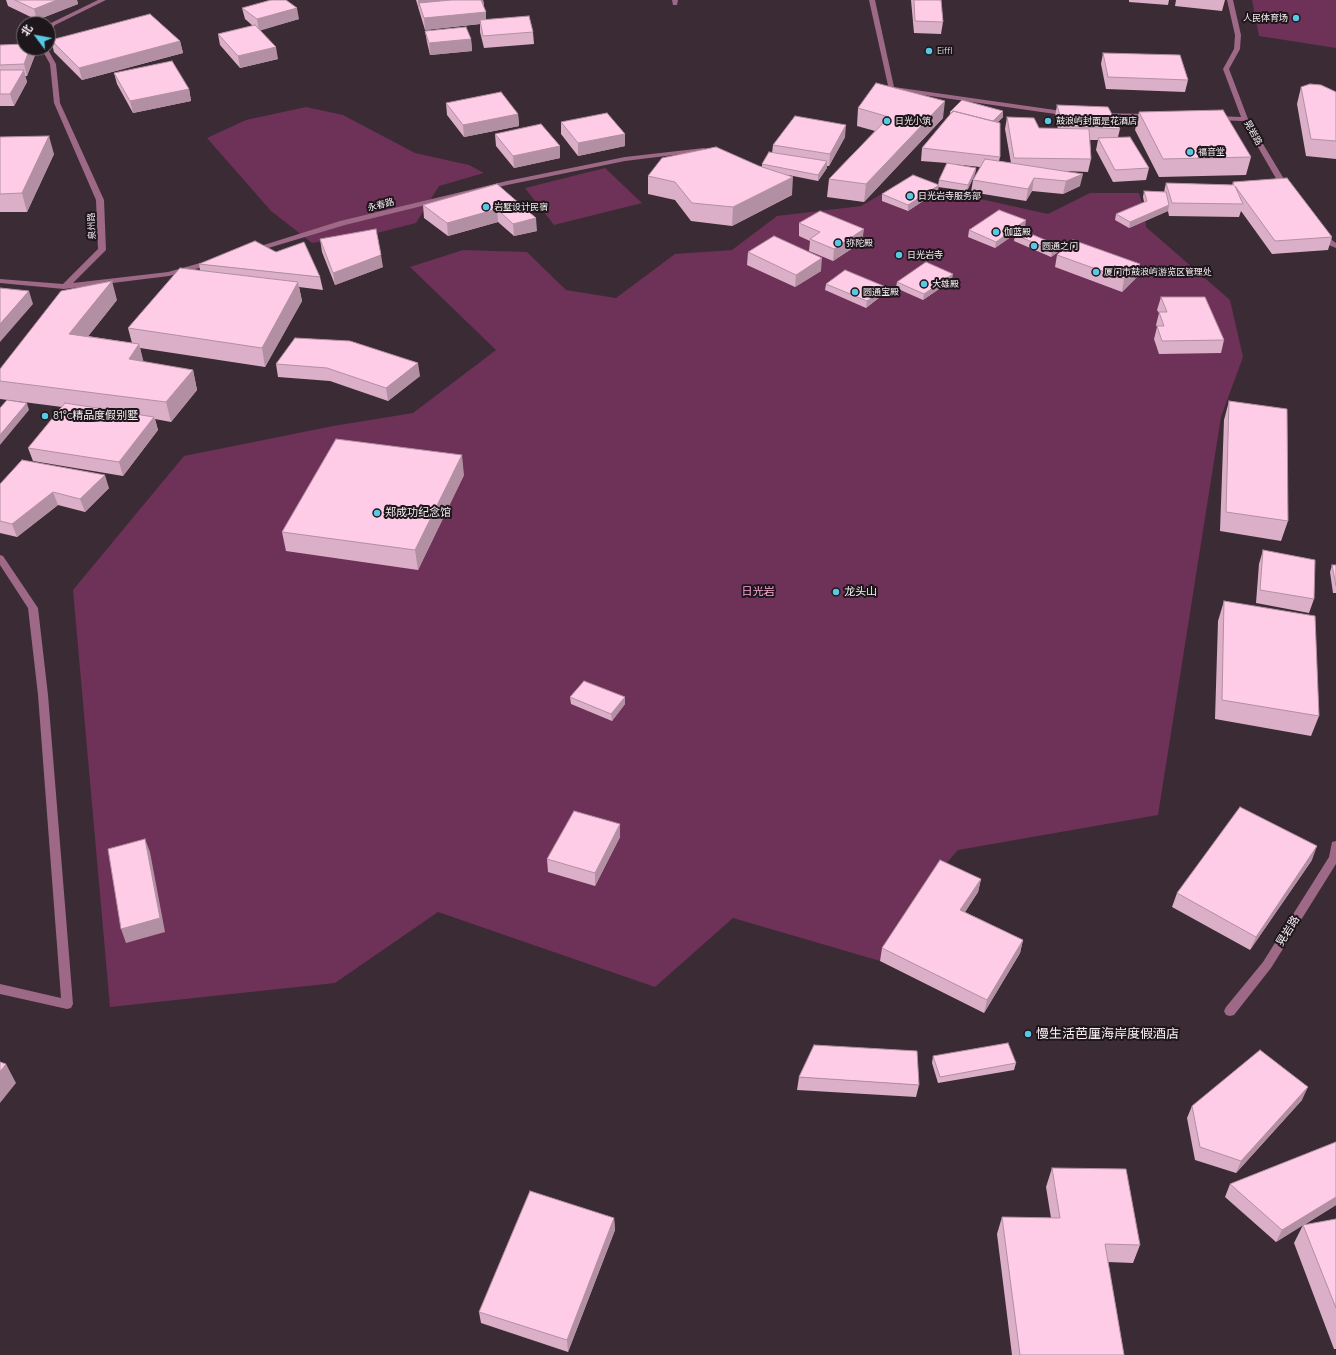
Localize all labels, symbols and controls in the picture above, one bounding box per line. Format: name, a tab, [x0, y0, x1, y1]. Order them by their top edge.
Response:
place label: 人民体育场	[1243, 13, 1288, 23]
marker: 人民体育场	[1291, 13, 1301, 23]
north arrow	[16, 16, 56, 56]
text: 北	[18, 22, 36, 39]
marker: Eiffl	[924, 46, 934, 56]
place label: Eiffl	[937, 46, 953, 56]
marker: 日光小筑	[882, 116, 892, 126]
place label: 日光小筑	[895, 116, 931, 126]
marker: 鼓浪屿封面是花酒店	[1043, 116, 1053, 126]
place label: 鼓浪屿封面是花酒店	[1056, 116, 1137, 126]
street label: 晃岩路	[1242, 119, 1264, 147]
marker: 福音堂	[1185, 147, 1195, 157]
place label: 福音堂	[1198, 147, 1225, 157]
marker: 日光岩寺服务部	[905, 191, 915, 201]
place label: 日光岩寺服务部	[918, 191, 981, 201]
street label: 永春路	[367, 196, 395, 214]
marker: 岩墅设计民宿	[481, 202, 491, 212]
place label: 岩墅设计民宿	[494, 202, 548, 212]
street label: 泉州路	[86, 212, 98, 240]
marker: 伽蓝殿	[991, 227, 1001, 237]
place label: 伽蓝殿	[1004, 227, 1031, 237]
marker: 弥陀殿	[833, 238, 843, 248]
place label: 弥陀殿	[846, 238, 873, 248]
marker: 圆通之门	[1029, 241, 1039, 251]
place label: 圆通之门	[1042, 241, 1078, 251]
marker: 日光岩寺	[894, 250, 904, 260]
place label: 日光岩寺	[907, 250, 943, 260]
marker: 厦门市鼓浪屿游览区管理处	[1091, 267, 1101, 277]
place label: 厦门市鼓浪屿游览区管理处	[1104, 267, 1212, 277]
marker: 大雄殿	[919, 279, 929, 289]
place label: 大雄殿	[932, 279, 959, 289]
marker: 圆通宝殿	[850, 287, 860, 297]
place label: 圆通宝殿	[863, 287, 899, 297]
place label: 81°c精品度假别墅	[53, 409, 138, 423]
marker: 81°c精品度假别墅	[40, 411, 50, 421]
place label: 郑成功纪念馆	[385, 506, 451, 520]
marker: 郑成功纪念馆	[372, 508, 382, 518]
park label: 日光岩	[742, 585, 774, 599]
place label: 龙头山	[844, 585, 877, 599]
marker: 龙头山	[831, 587, 841, 597]
street label: 晃岩路	[1274, 914, 1302, 948]
place label: 慢生活芭厘海岸度假酒店	[1036, 1026, 1179, 1042]
marker: 慢生活芭厘海岸度假酒店	[1023, 1029, 1033, 1039]

